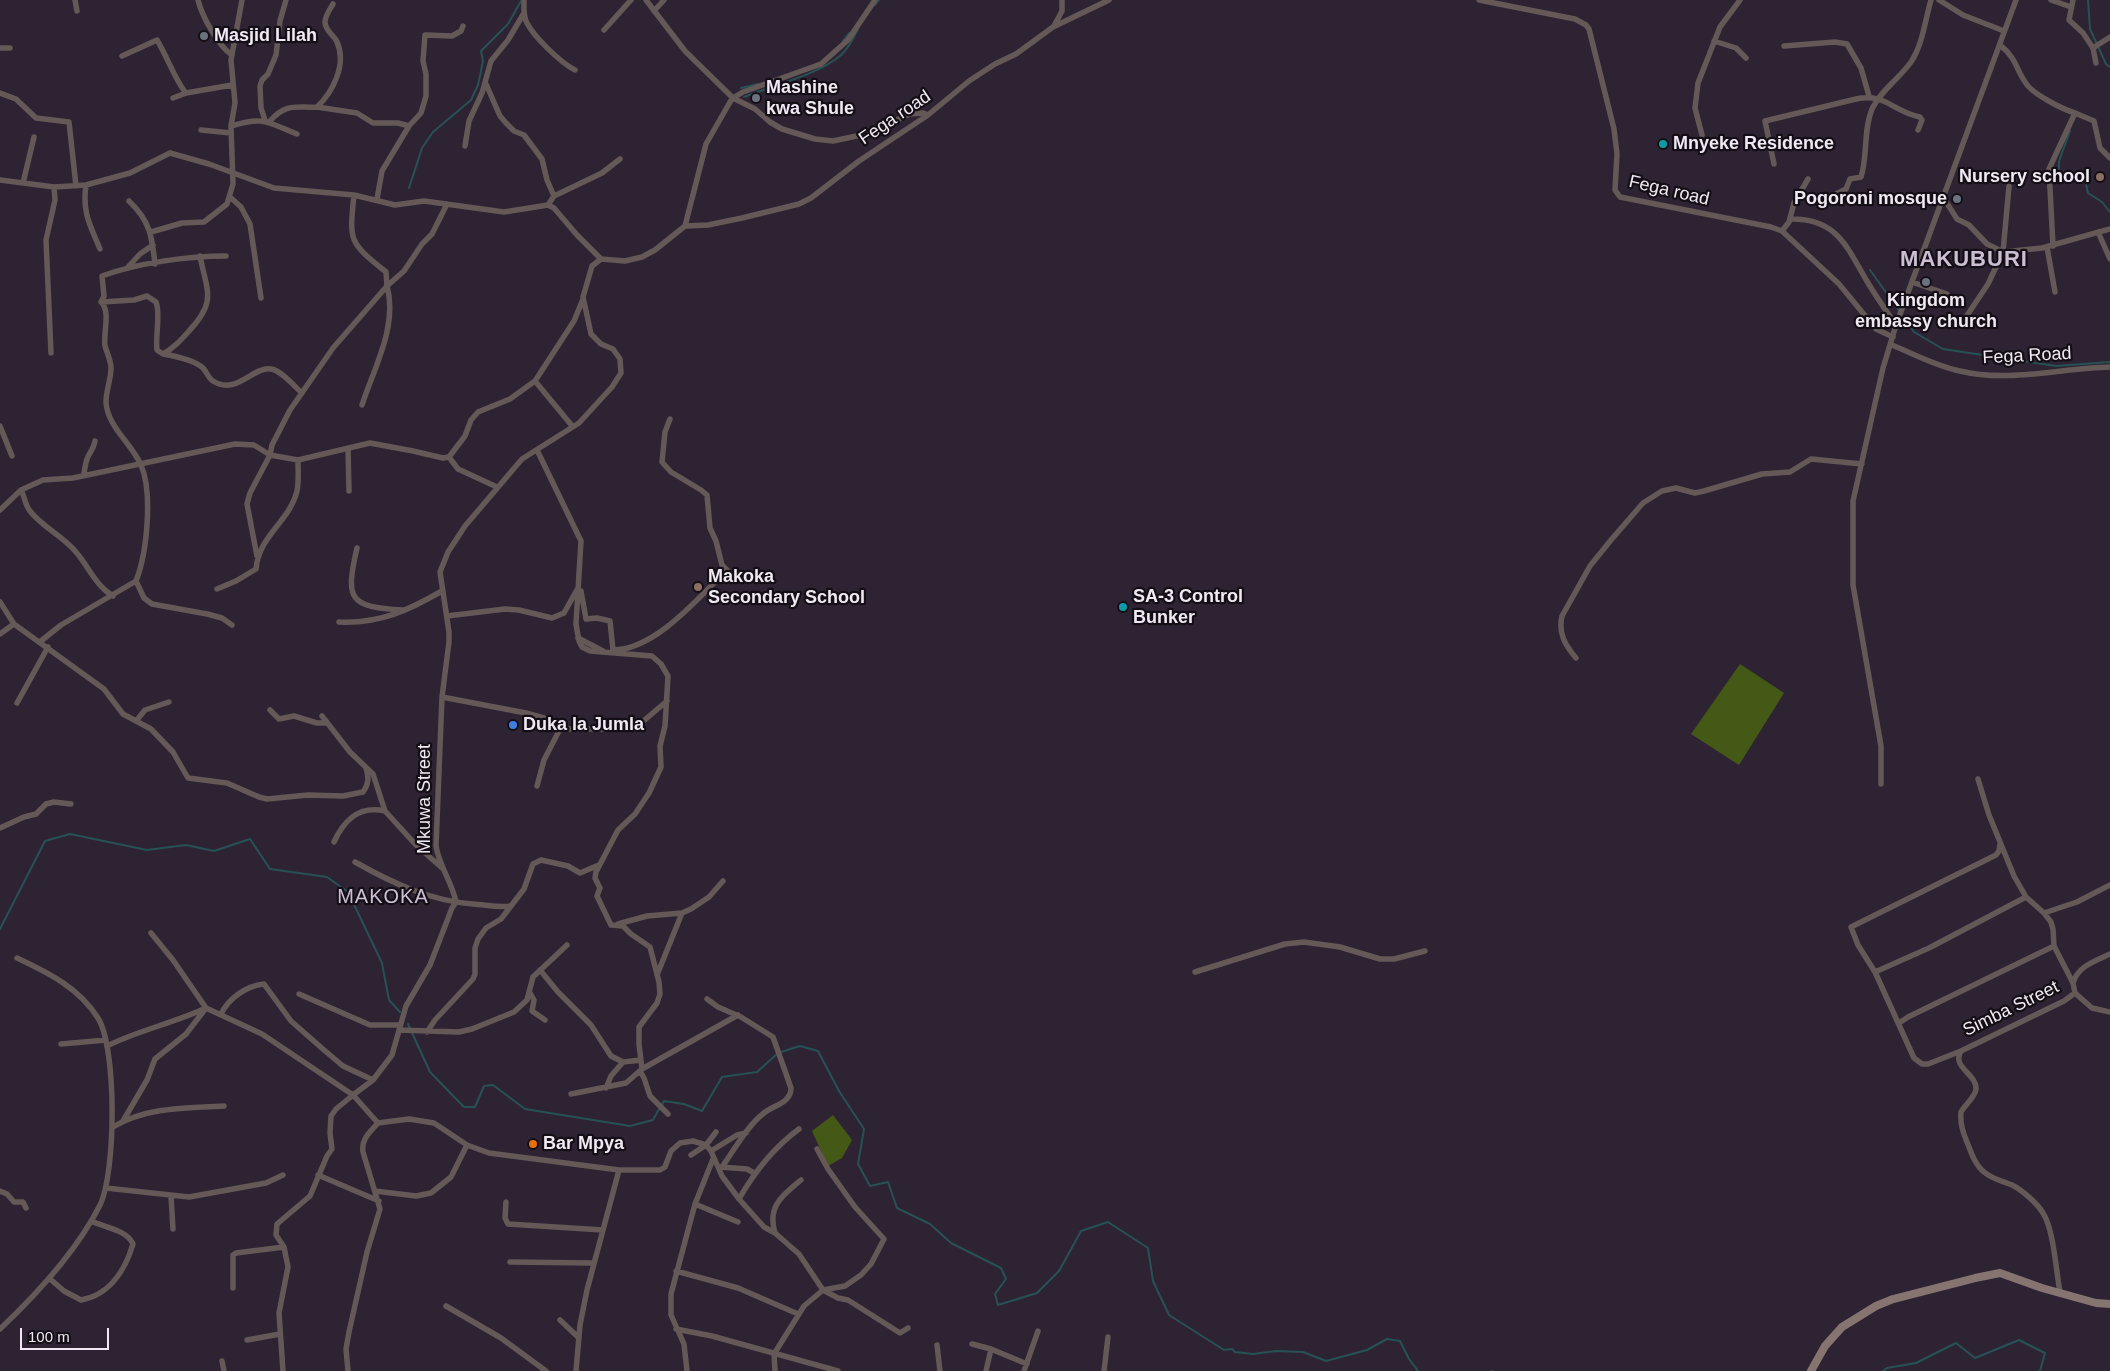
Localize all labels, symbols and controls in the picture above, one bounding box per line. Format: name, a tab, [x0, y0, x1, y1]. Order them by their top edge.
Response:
place label: Masjid Lilah	[214, 25, 317, 47]
marker: Masjid Lilah	[198, 30, 210, 42]
place label: Mashine kwa Shule	[766, 77, 854, 120]
street label: Fega road	[855, 86, 935, 150]
marker: Mashine kwa Shule	[750, 92, 762, 104]
place label: Mnyeke Residence	[1673, 133, 1834, 155]
marker: Mnyeke Residence	[1657, 138, 1669, 150]
place label: Nursery school	[1959, 166, 2090, 188]
street label: Fega road	[1627, 171, 1711, 211]
marker: Nursery school	[2094, 171, 2106, 183]
place label: Pogoroni mosque	[1794, 188, 1947, 210]
marker: Pogoroni mosque	[1951, 193, 1963, 205]
district label: MAKUBURI	[1899, 247, 2029, 273]
marker: Kingdom embassy church	[1920, 276, 1932, 288]
place label: Kingdom embassy church	[1855, 290, 1997, 332]
street label: Fega Road	[1982, 343, 2072, 369]
place label: Makoka Secondary School	[708, 566, 865, 608]
marker: Makoka Secondary School	[692, 581, 704, 593]
place label: SA-3 Control Bunker	[1133, 586, 1243, 628]
marker: SA-3 Control Bunker	[1117, 601, 1129, 613]
place label: Duka la Jumla	[523, 714, 644, 736]
marker: Duka la Jumla	[507, 719, 519, 731]
street label: Mkuwa Street	[414, 744, 436, 854]
district label: MAKOKA	[336, 885, 430, 909]
street label: Simba Street	[1960, 976, 2062, 1042]
place label: Bar Mpya	[543, 1133, 624, 1155]
marker: Bar Mpya	[527, 1138, 539, 1150]
scale bar	[22, 1318, 111, 1350]
text: 100 m	[28, 1328, 70, 1345]

